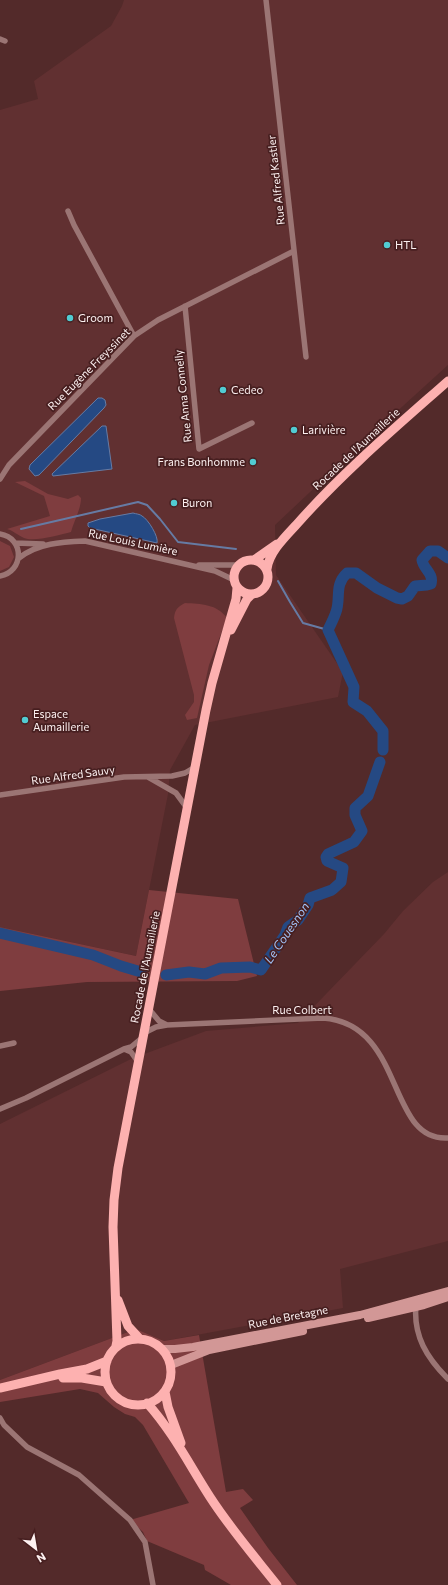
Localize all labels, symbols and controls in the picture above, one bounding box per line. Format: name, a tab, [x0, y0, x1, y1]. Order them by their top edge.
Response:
street label: Rue Alfred Kastler	[264, 134, 287, 226]
place label: HTL	[395, 238, 417, 251]
marker: HTL	[382, 240, 392, 250]
place label: Groom	[78, 311, 113, 324]
marker: Groom	[65, 313, 75, 323]
street label: Rue Eugène Freyssinet	[45, 324, 133, 412]
street label: Rue Anna Connelly	[171, 349, 194, 443]
place label: Cedeo	[231, 383, 263, 396]
marker: Cedeo	[218, 385, 228, 395]
street label: Rocade de l'Aumaillerie	[310, 405, 402, 492]
place label: Larivière	[302, 423, 346, 436]
marker: Larivière	[289, 425, 299, 435]
place label: Frans Bonhomme	[158, 455, 245, 468]
marker: Frans Bonhomme	[248, 457, 258, 467]
place label: Buron	[182, 496, 212, 509]
marker: Buron	[169, 498, 179, 508]
street label: Rue Louis Lumière	[87, 526, 179, 557]
place label: Espace Aumaillerie	[33, 707, 89, 733]
marker: Espace Aumaillerie	[20, 715, 30, 725]
street label: Rue Alfred Sauvy	[30, 762, 116, 787]
water label: Le Couesnon	[261, 899, 312, 966]
street label: Rocade de l'Aumaillerie	[127, 910, 162, 1024]
street label: Rue Colbert	[272, 1003, 332, 1016]
street label: Rue de Bretagne	[247, 1302, 329, 1331]
north arrow	[16, 1529, 56, 1569]
text: N	[35, 1550, 48, 1566]

